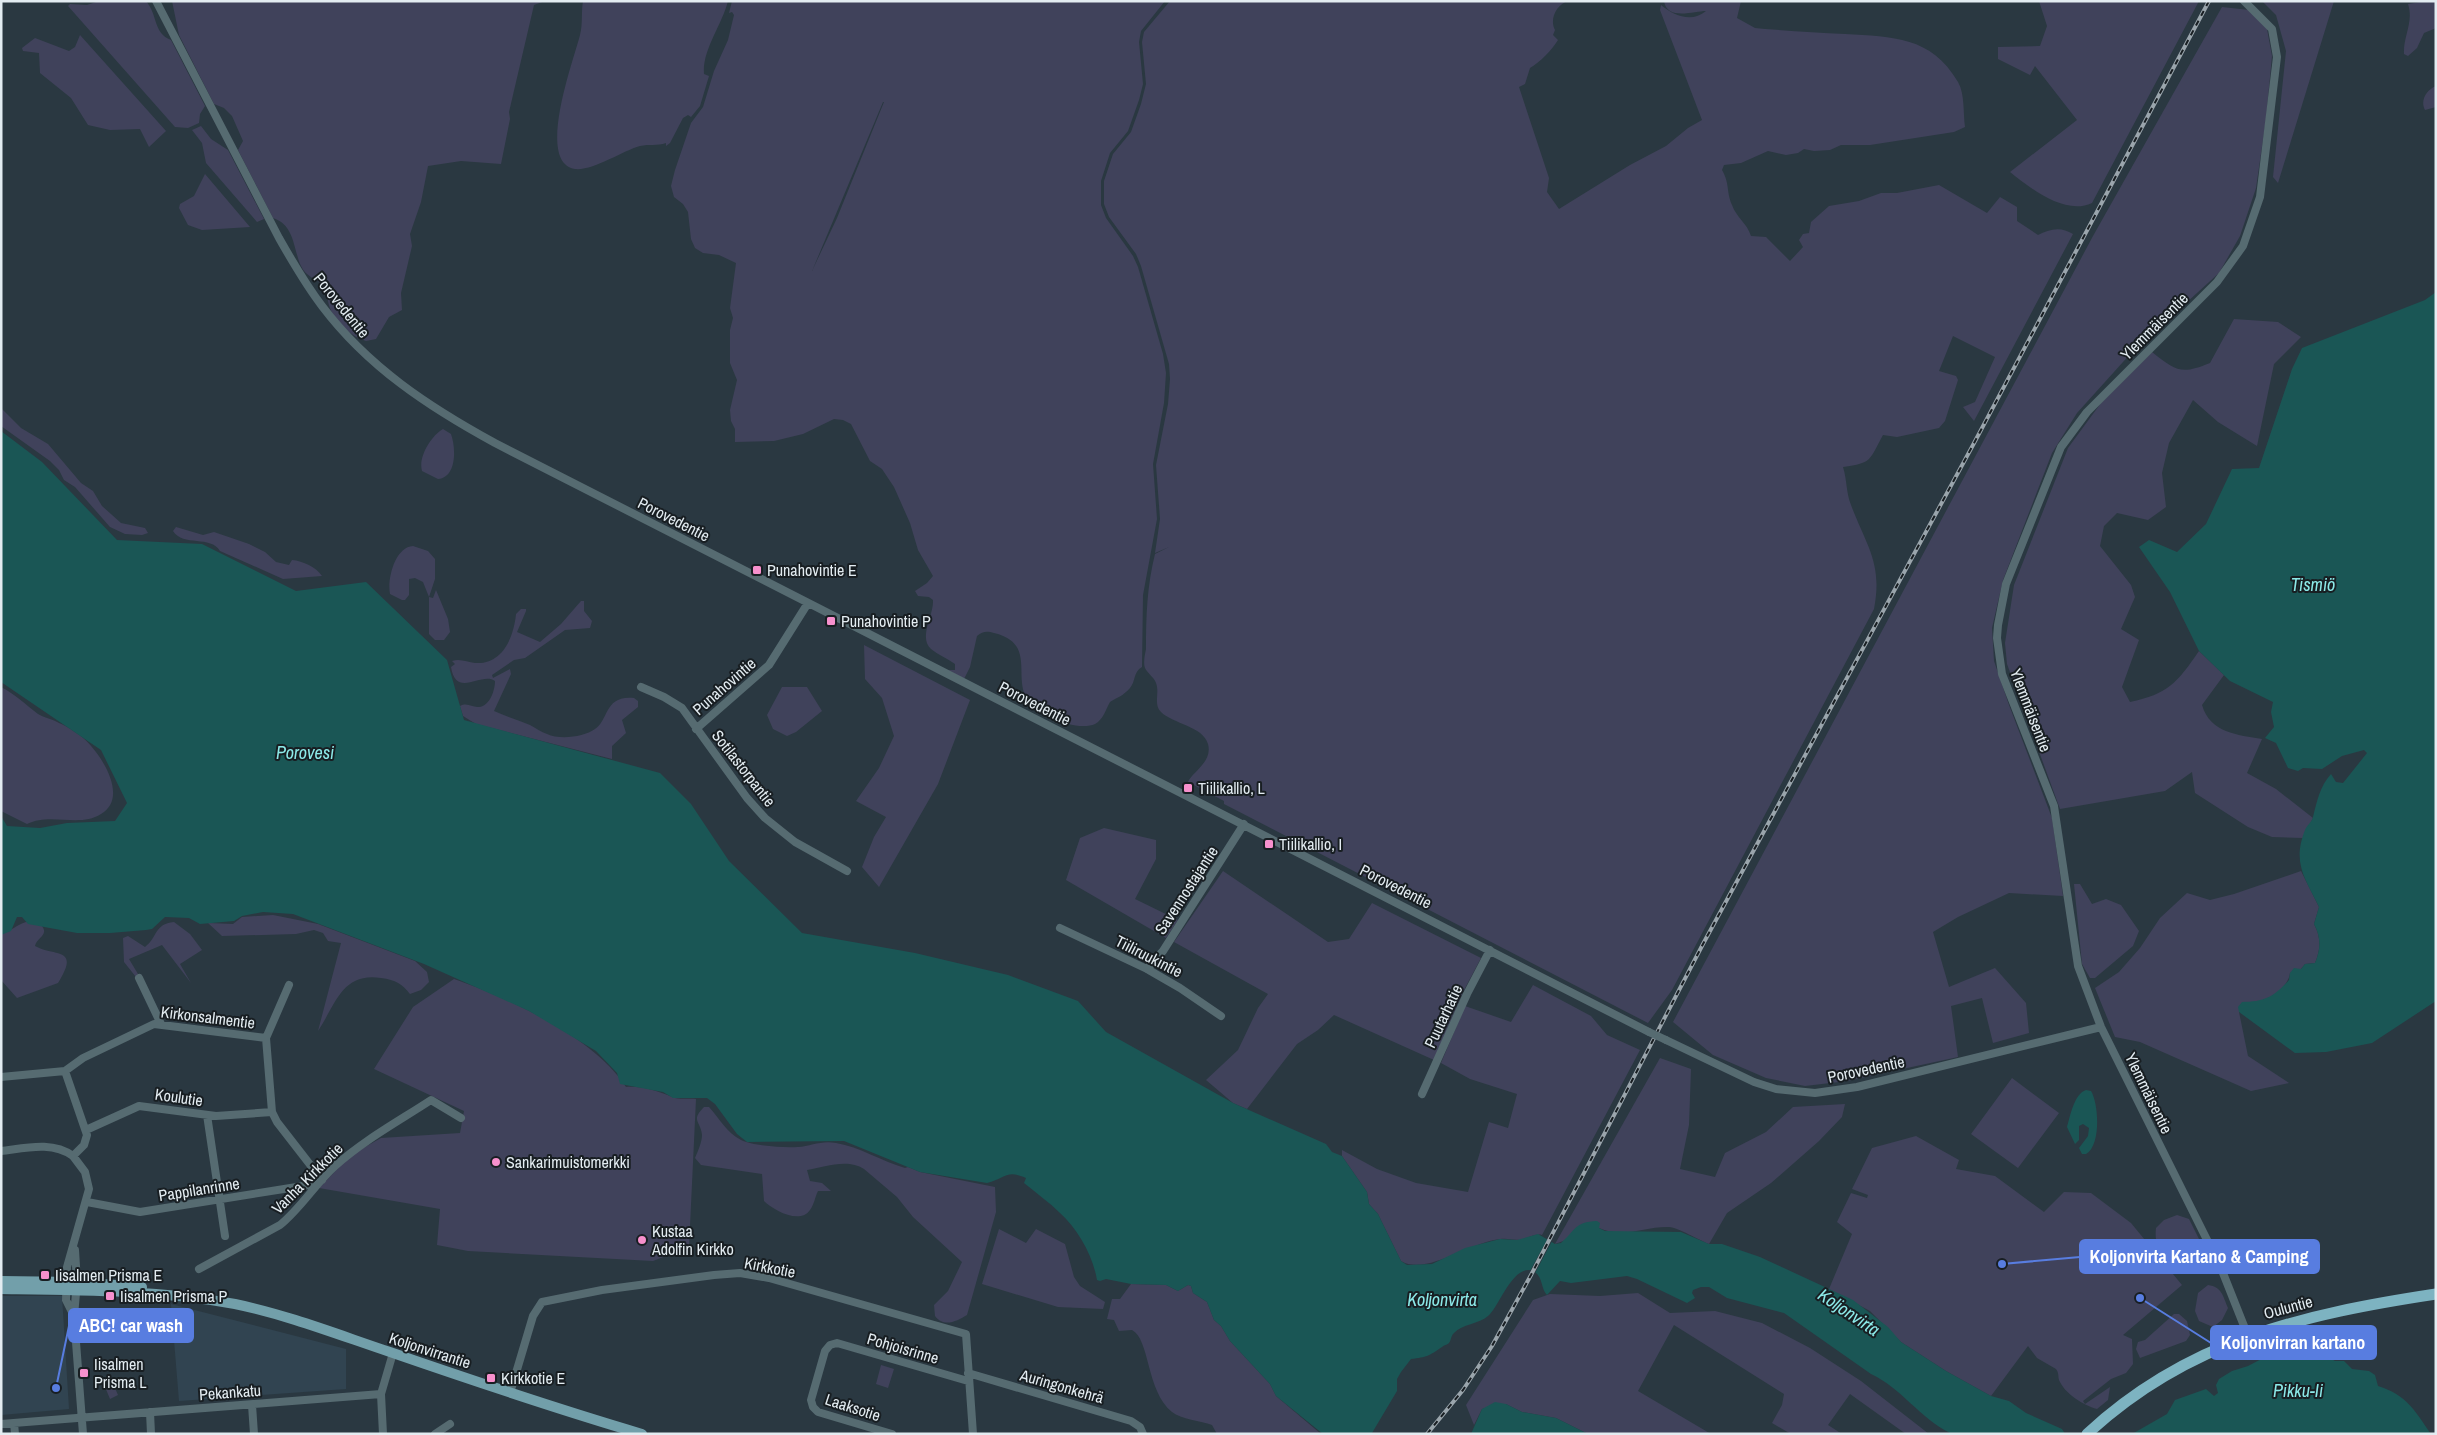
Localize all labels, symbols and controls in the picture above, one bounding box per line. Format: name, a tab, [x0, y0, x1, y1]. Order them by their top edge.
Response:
street label: Porovedentie	[309, 268, 375, 342]
street label: Ylemmäisentie	[2115, 287, 2193, 365]
street label: Porovedentie	[634, 491, 714, 547]
place label: Punahovintie E	[767, 559, 857, 581]
marker: Punahovintie E	[751, 564, 763, 576]
water label: Tismiö	[2291, 572, 2335, 597]
place label: Punahovintie P	[841, 610, 931, 632]
marker: Punahovintie P	[825, 615, 837, 627]
street label: Punahovintie	[688, 652, 760, 720]
street label: Ylemmäisentie	[2005, 665, 2057, 755]
street label: Porovedentie	[995, 675, 1075, 731]
street label: Sotilastorpantie	[707, 725, 781, 811]
water label: Porovesi	[276, 740, 334, 765]
place label: Tiilikallio, L	[1198, 777, 1266, 799]
marker: Tiilikallio, L	[1182, 782, 1194, 794]
place label: Tiilikallio, I	[1279, 833, 1342, 855]
marker: Tiilikallio, I	[1263, 838, 1275, 850]
street label: Savennostajantie	[1149, 841, 1223, 939]
street label: Porovedentie	[1356, 858, 1436, 914]
street label: Tiiliruukintie	[1112, 930, 1186, 982]
street label: Puutarhatie	[1419, 981, 1467, 1051]
street label: Kirkonsalmentie	[160, 1000, 256, 1034]
street label: Ylemmäisentie	[2120, 1049, 2178, 1137]
street label: Porovedentie	[1826, 1050, 1906, 1088]
street label: Koulutie	[154, 1083, 204, 1111]
street label: Vanha Kirkkotie	[267, 1138, 347, 1218]
place label: Sankarimuistomerkki	[506, 1151, 630, 1173]
marker: Sankarimuistomerkki	[490, 1156, 502, 1168]
street label: Pappilanrinne	[157, 1172, 241, 1206]
place label: Kustaa Adolfin Kirkko	[651, 1220, 734, 1260]
marker: Kustaa Adolfin Kirkko	[636, 1234, 648, 1246]
callout: Koljonvirta Kartano & Camping	[2080, 1240, 2319, 1273]
text: Koljonvirta Kartano & Camping	[2090, 1244, 2308, 1269]
street label: Kirkkotie	[742, 1251, 798, 1283]
place label: Iisalmen Prisma E	[55, 1264, 162, 1286]
marker: Iisalmen Prisma E	[39, 1269, 51, 1281]
water label: Koljonvirta	[1813, 1282, 1885, 1342]
place label: Iisalmen Prisma P	[120, 1285, 227, 1307]
water label: Koljonvirta	[1407, 1287, 1477, 1312]
marker: Iisalmen Prisma P	[104, 1290, 116, 1302]
street label: Ouluntie	[2261, 1290, 2315, 1324]
callout: ABC! car wash	[69, 1309, 193, 1342]
text: ABC! car wash	[79, 1313, 183, 1338]
street label: Koljonvirrantie	[386, 1326, 474, 1374]
callout: Koljonvirran kartano	[2211, 1326, 2376, 1359]
street label: Pohjoisrinne	[865, 1327, 941, 1369]
text: Koljonvirran kartano	[2221, 1330, 2365, 1355]
place label: Iisalmen Prisma L	[94, 1353, 147, 1393]
street label: Auringonkehrä	[1017, 1363, 1107, 1409]
marker: Iisalmen Prisma L	[78, 1367, 90, 1379]
place label: Kirkkotie E	[501, 1367, 565, 1389]
marker: Kirkkotie E	[485, 1372, 497, 1384]
water label: Pikku-Ii	[2273, 1378, 2323, 1403]
street label: Pekankatu	[198, 1379, 262, 1405]
street label: Laaksotie	[823, 1388, 883, 1426]

